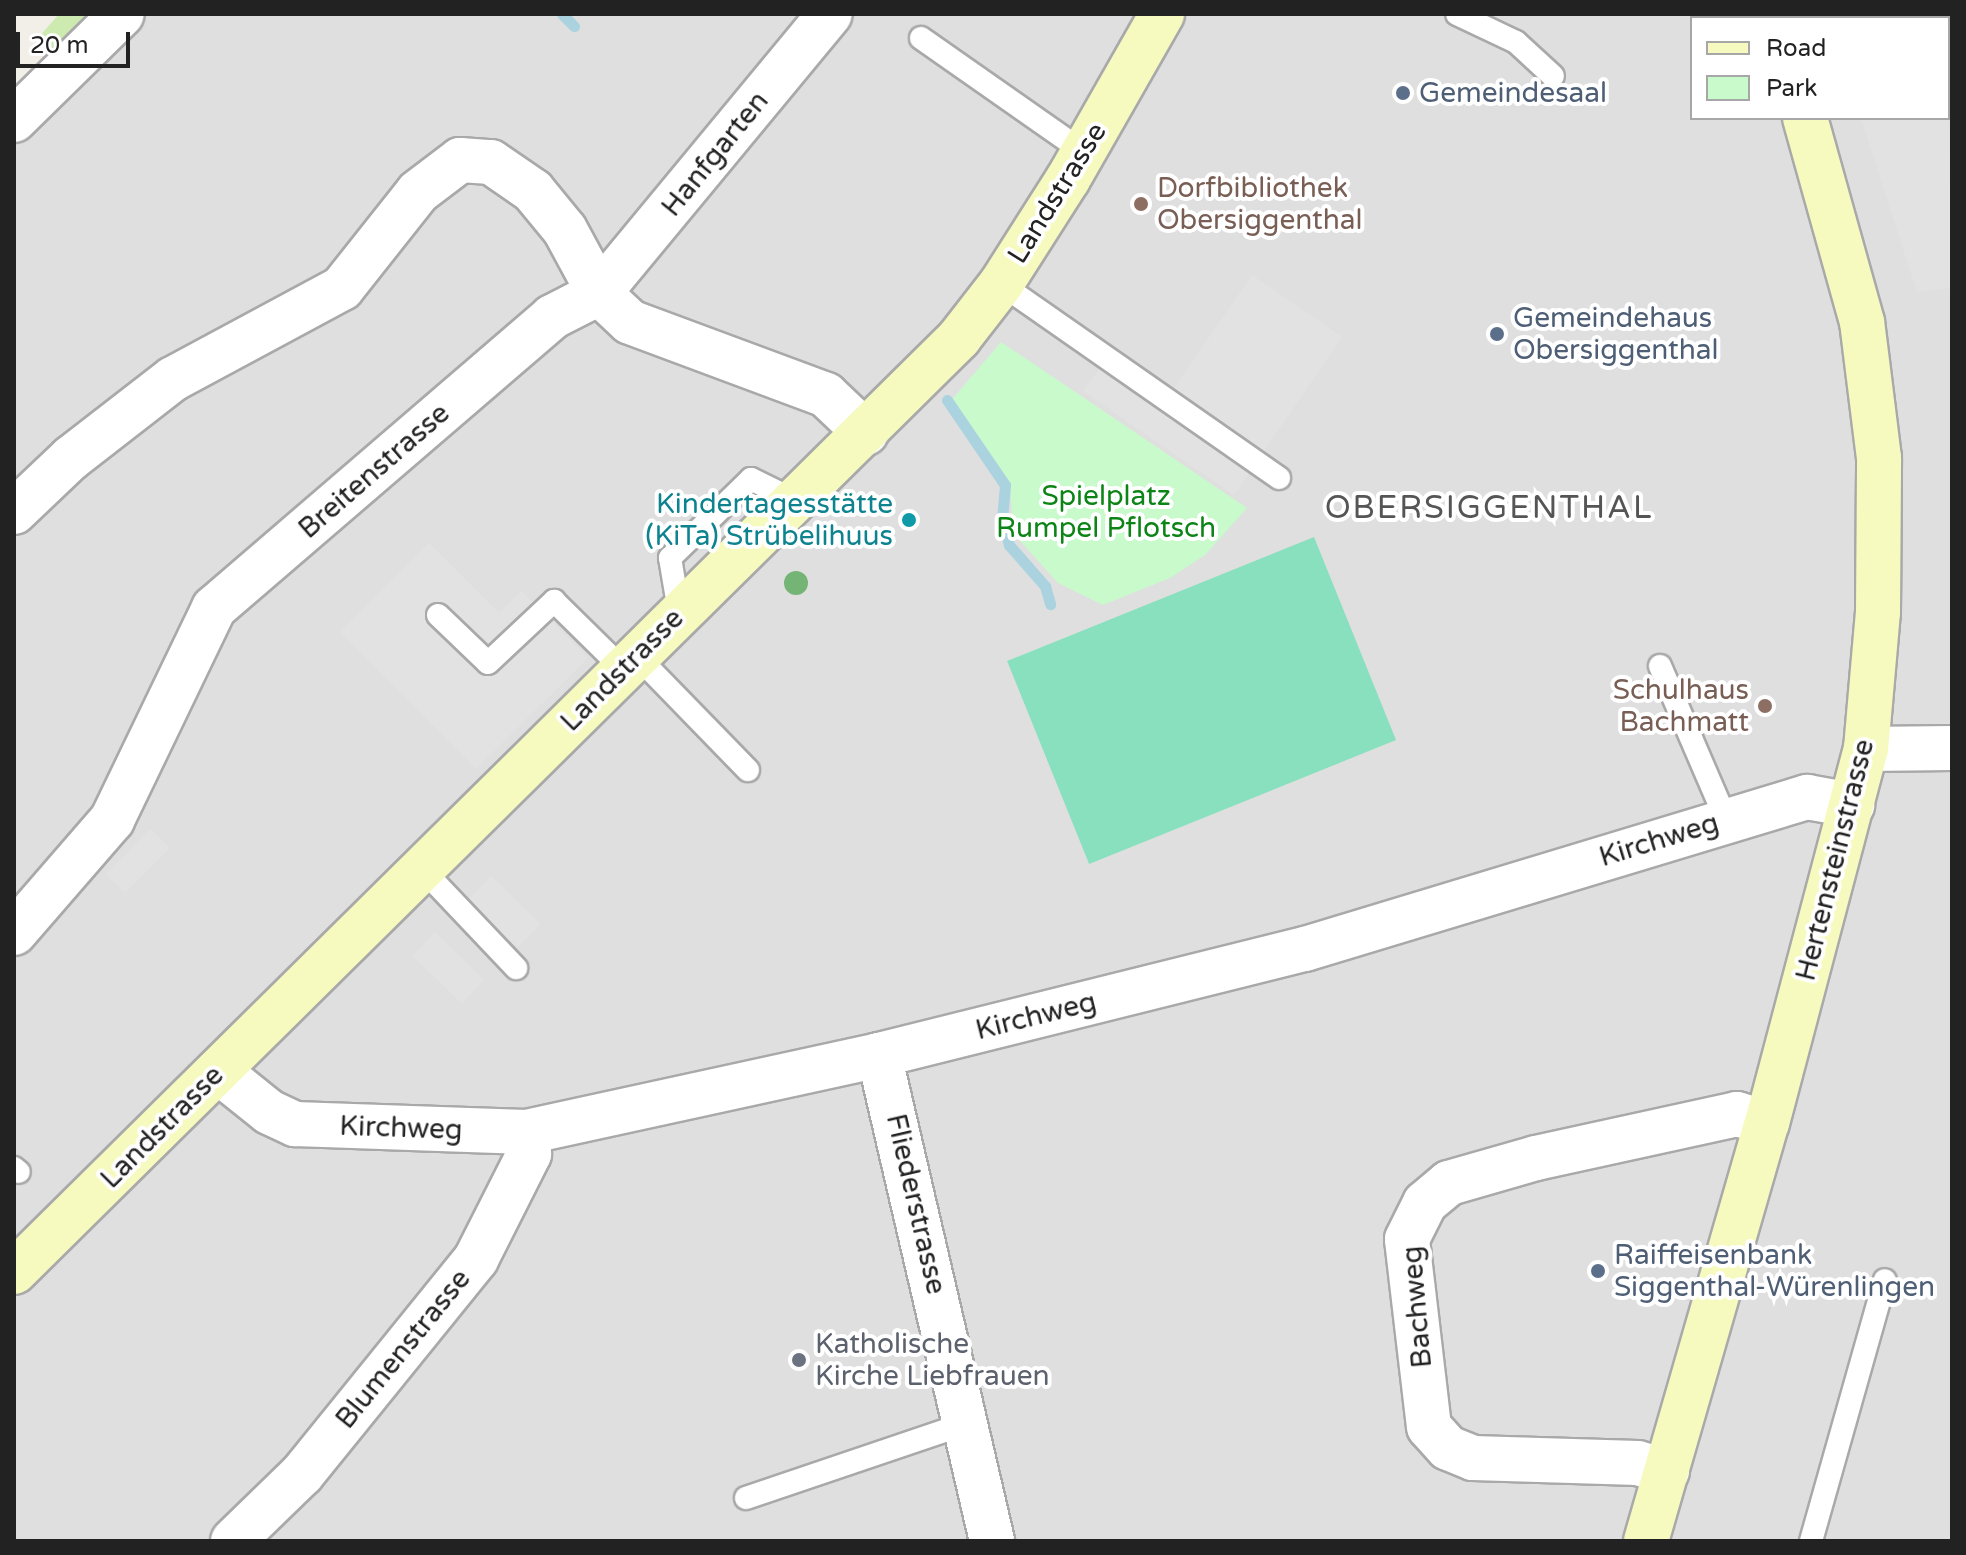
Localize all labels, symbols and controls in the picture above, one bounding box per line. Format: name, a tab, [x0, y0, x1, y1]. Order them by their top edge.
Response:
scale bar	[20, 16, 134, 66]
legend	[1690, 16, 1950, 120]
text: 20 m	[30, 31, 88, 60]
text: Road	[1766, 34, 1826, 63]
text: Park	[1766, 74, 1817, 103]
place label: Gemeindesaal	[1419, 76, 1607, 110]
marker: Gemeindesaal	[1394, 84, 1412, 102]
street label: Hanfgarten	[654, 85, 776, 223]
street label: Landstrasse	[1000, 116, 1114, 270]
place label: Dorfbibliothek Obersiggenthal	[1157, 171, 1362, 237]
marker: Dorfbibliothek Obersiggenthal	[1132, 195, 1150, 213]
place label: Gemeindehaus Obersiggenthal	[1513, 301, 1718, 367]
marker: Gemeindehaus Obersiggenthal	[1488, 325, 1506, 343]
street label: Breitenstrasse	[292, 396, 456, 546]
park label: Spielplatz Rumpel Pflotsch	[996, 479, 1216, 545]
place label: Kindertagesstätte (KiTa) Strübelihuus	[645, 487, 893, 553]
district label: OBERSIGGENTHAL	[1325, 489, 1653, 527]
marker: Kindertagesstätte (KiTa) Strübelihuus	[900, 511, 918, 529]
street label: Landstrasse	[554, 602, 690, 738]
place label: Schulhaus Bachmatt	[1613, 673, 1749, 739]
marker: Schulhaus Bachmatt	[1756, 697, 1774, 715]
street label: Hertensteinstrasse	[1789, 736, 1881, 984]
street label: Kirchweg	[1595, 806, 1723, 874]
street label: Kirchweg	[972, 985, 1100, 1047]
street label: Landstrasse	[94, 1059, 230, 1195]
street label: Kirchweg	[339, 1109, 463, 1147]
street label: Fliederstrasse	[879, 1111, 953, 1297]
place label: Raiffeisenbank Siggenthal-Würenlingen	[1614, 1238, 1935, 1304]
street label: Bachweg	[1395, 1245, 1439, 1369]
marker: Raiffeisenbank Siggenthal-Würenlingen	[1589, 1262, 1607, 1280]
street label: Blumenstrasse	[329, 1263, 477, 1435]
place label: Katholische Kirche Liebfrauen	[815, 1327, 1050, 1393]
marker: Katholische Kirche Liebfrauen	[790, 1351, 808, 1369]

